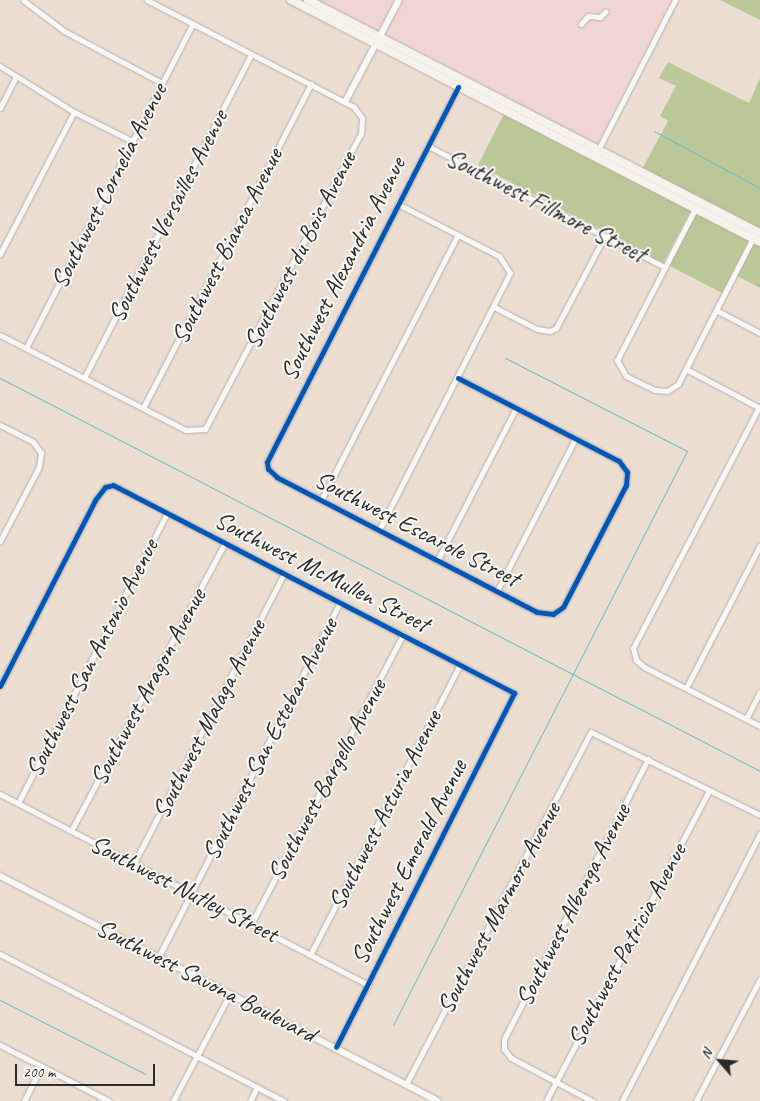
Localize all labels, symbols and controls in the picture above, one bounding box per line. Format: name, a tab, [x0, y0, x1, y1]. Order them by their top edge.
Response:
street label: Southwest Cornelia Avenue	[44, 79, 174, 293]
street label: Southwest Versailles Avenue	[102, 105, 234, 327]
street label: Southwest Bianca Avenue	[165, 143, 289, 349]
street label: Southwest Fillmore Street	[442, 143, 650, 269]
street label: Southwest du Bois Avenue	[237, 147, 363, 353]
street label: Southwest Alexandria Avenue	[274, 153, 412, 385]
street label: Southwest Escarole Street	[310, 464, 524, 594]
street label: Southwest McMullen Street	[210, 505, 434, 639]
street label: Southwest San Antonio Avenue	[19, 534, 165, 782]
street label: Southwest Aragon Avenue	[84, 584, 212, 790]
street label: Southwest San Esteban Avenue	[196, 613, 344, 865]
street label: Southwest Malaga Avenue	[146, 614, 272, 824]
street label: Southwest Bargello Avenue	[261, 674, 393, 886]
street label: Southwest Asturia Avenue	[322, 706, 448, 914]
street label: Southwest Emerald Avenue	[344, 755, 474, 969]
street label: Southwest Marmore Avenue	[430, 797, 568, 1019]
street label: Southwest Albenga Avenue	[509, 799, 637, 1011]
street label: Southwest Nutley Street	[85, 829, 283, 949]
street label: Southwest Patricia Avenue	[561, 838, 693, 1052]
street label: Southwest Savona Boulevard	[91, 913, 321, 1049]
north arrow	[695, 1036, 745, 1086]
text: N	[697, 1046, 716, 1062]
scale bar	[18, 1054, 158, 1086]
text: 200 m	[23, 1063, 55, 1082]

